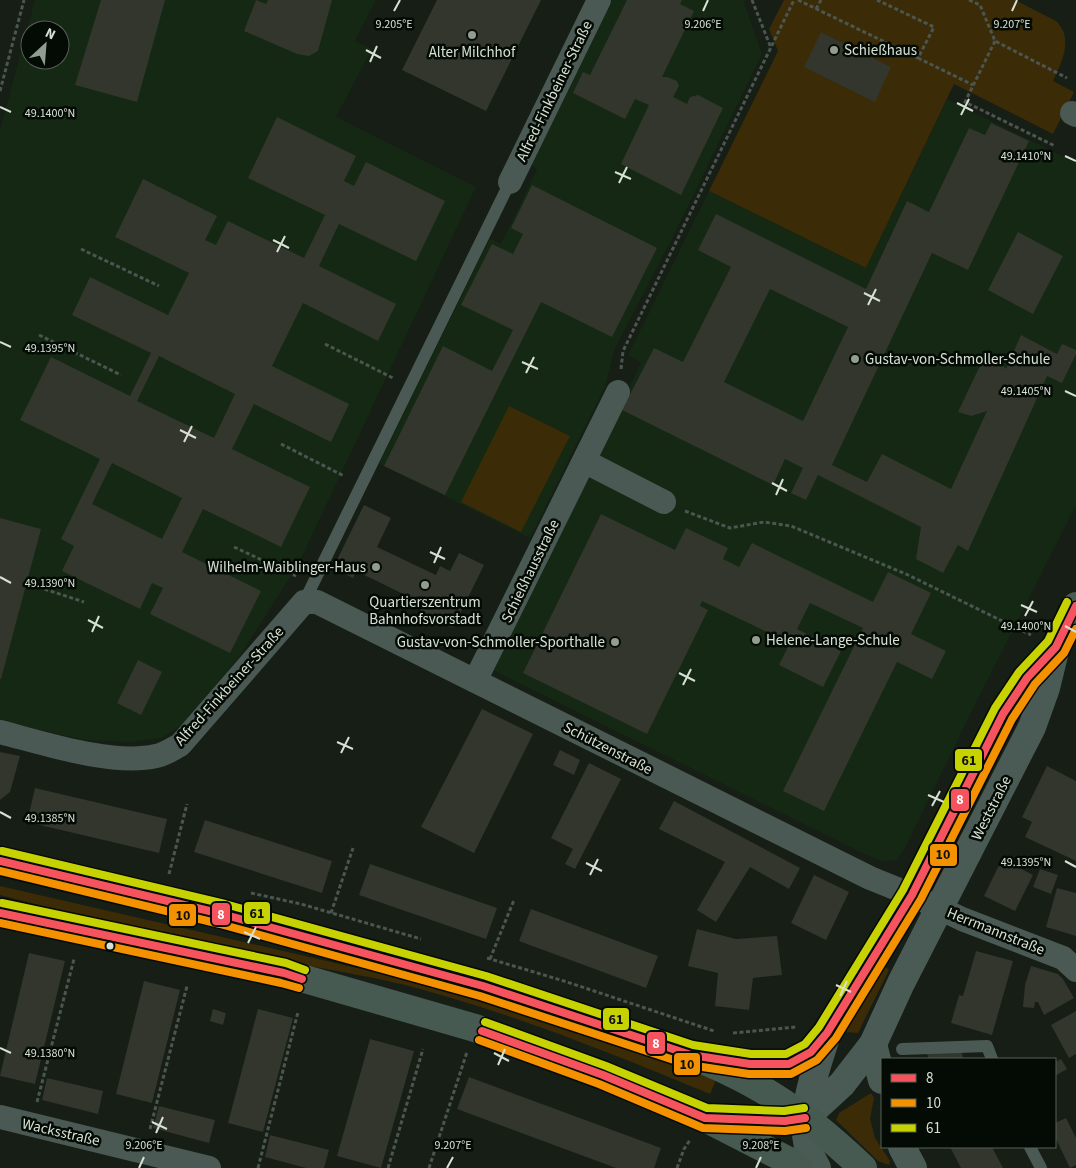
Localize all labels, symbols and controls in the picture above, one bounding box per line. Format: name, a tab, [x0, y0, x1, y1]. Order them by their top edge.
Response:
text: 9.205°E	[375, 16, 413, 33]
text: 9.206°E	[684, 16, 722, 33]
text: 9.207°E	[993, 16, 1031, 33]
street label: Alfred-Finkbeiner-Straße	[511, 17, 598, 165]
north arrow	[20, 20, 70, 70]
text: N	[42, 23, 59, 45]
marker: Alter Milchhof	[466, 29, 478, 41]
place label: Schießhaus	[844, 40, 917, 61]
place label: Alter Milchhof	[429, 42, 516, 63]
marker: Schießhaus	[828, 44, 840, 56]
text: 49.1400°N	[25, 105, 75, 122]
text: 49.1410°N	[1001, 148, 1051, 165]
text: 49.1395°N	[25, 340, 75, 357]
place label: Gustav-von-Schmoller-Schule	[865, 349, 1050, 370]
marker: Gustav-von-Schmoller-Schule	[849, 353, 861, 365]
text: 49.1405°N	[1001, 383, 1051, 400]
street label: Schießhausstraße	[496, 516, 565, 626]
place label: Wilhelm-Waiblinger-Haus	[207, 557, 366, 578]
marker: Wilhelm-Waiblinger-Haus	[370, 561, 382, 573]
text: 49.1390°N	[25, 575, 75, 592]
marker: Quartierszentrum Bahnhofsvorstadt	[419, 579, 431, 591]
place label: Quartierszentrum Bahnhofsvorstadt	[369, 592, 481, 630]
text: 49.1400°N	[1001, 618, 1051, 635]
street label: Alfred-Finkbeiner-Straße	[170, 622, 289, 751]
place label: Helene-Lange-Schule	[766, 630, 900, 651]
place label: Gustav-von-Schmoller-Sporthalle	[397, 632, 605, 653]
marker: Helene-Lange-Schule	[750, 634, 762, 646]
marker: Gustav-von-Schmoller-Sporthalle	[609, 636, 621, 648]
street label: Schützenstraße	[559, 717, 656, 780]
line badge: 61	[954, 748, 983, 772]
text: 61	[962, 751, 976, 771]
street label: Weststraße	[966, 772, 1017, 844]
line badge: 8	[950, 788, 970, 812]
text: 8	[956, 790, 964, 810]
text: 49.1385°N	[25, 810, 75, 827]
line badge: 10	[929, 843, 958, 867]
text: 10	[936, 845, 950, 865]
text: 49.1395°N	[1001, 854, 1051, 871]
line badge: 61	[243, 901, 271, 925]
line badge: 8	[211, 902, 231, 926]
street label: Herrmannstraße	[944, 902, 1048, 961]
line badge: 10	[168, 903, 197, 927]
text: 61	[250, 904, 264, 924]
text: 8	[217, 905, 225, 925]
text: 10	[176, 906, 190, 926]
unlabelled marker	[105, 941, 115, 951]
line badge: 61	[602, 1007, 630, 1031]
text: 61	[609, 1010, 623, 1030]
line badge: 8	[646, 1031, 666, 1055]
text: 8	[652, 1034, 660, 1054]
text: 49.1380°N	[25, 1045, 75, 1062]
line badge: 10	[673, 1052, 701, 1076]
text: 10	[680, 1055, 694, 1075]
legend	[881, 1058, 1056, 1148]
text: 8	[926, 1068, 933, 1089]
text: 10	[926, 1093, 941, 1114]
street label: Wacksstraße	[20, 1113, 102, 1152]
text: 61	[926, 1118, 941, 1139]
text: 9.206°E	[125, 1137, 163, 1154]
text: 9.207°E	[434, 1137, 472, 1154]
text: 9.208°E	[742, 1137, 780, 1154]

